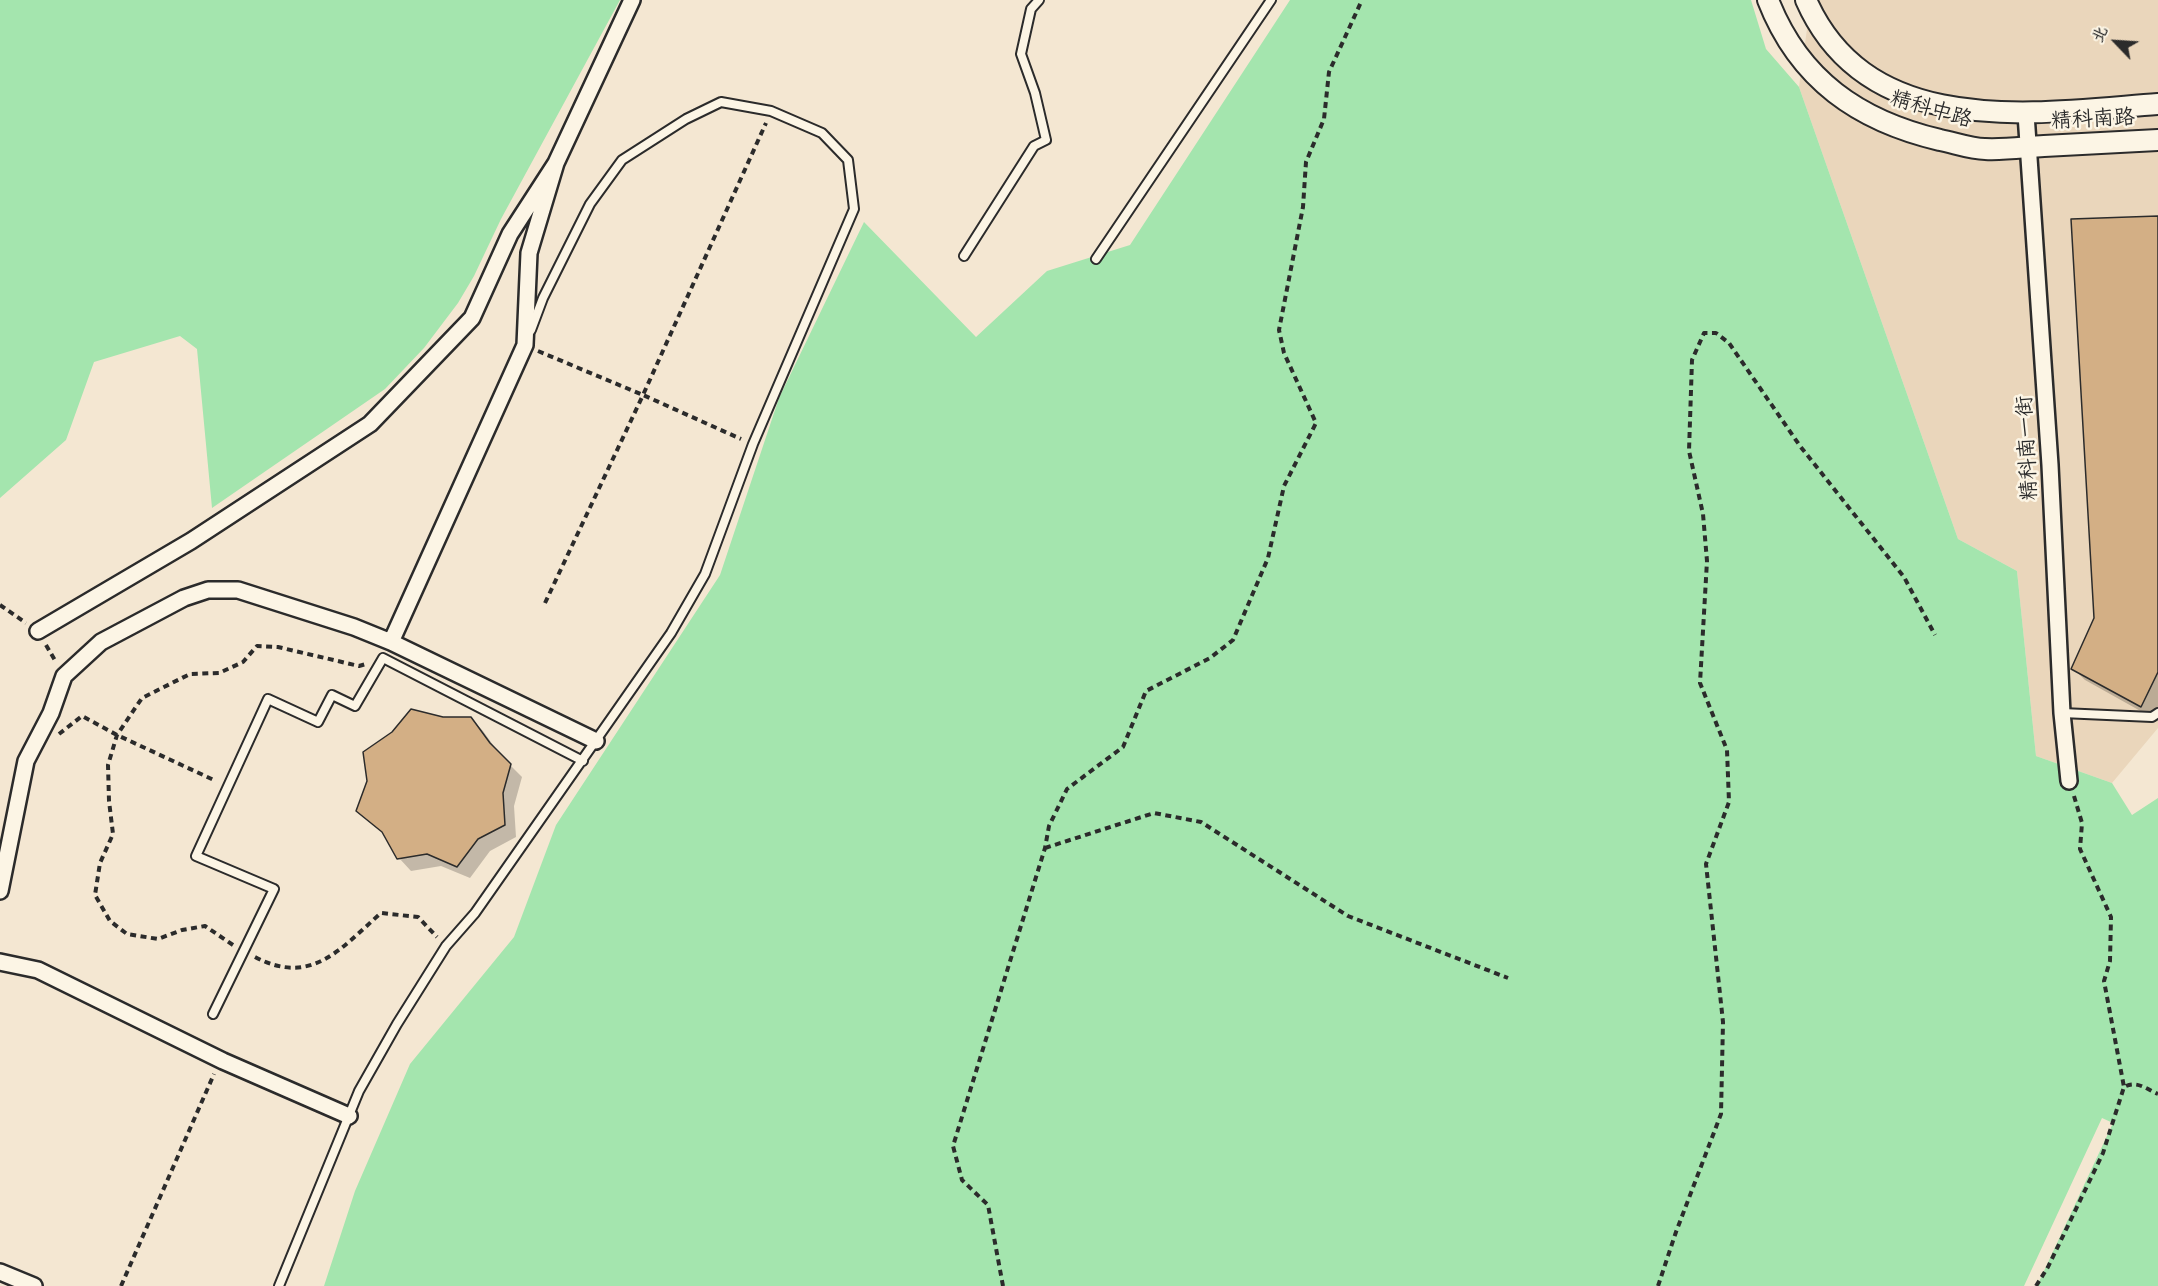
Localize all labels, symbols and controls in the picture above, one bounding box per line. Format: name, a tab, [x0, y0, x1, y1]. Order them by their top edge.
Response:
north arrow	[2086, 12, 2146, 72]
text: 北	[2087, 23, 2111, 45]
street label: 精科中路	[1887, 86, 1975, 134]
street label: 精科南路	[2050, 105, 2136, 135]
street label: 精科南一街	[2013, 395, 2043, 501]

